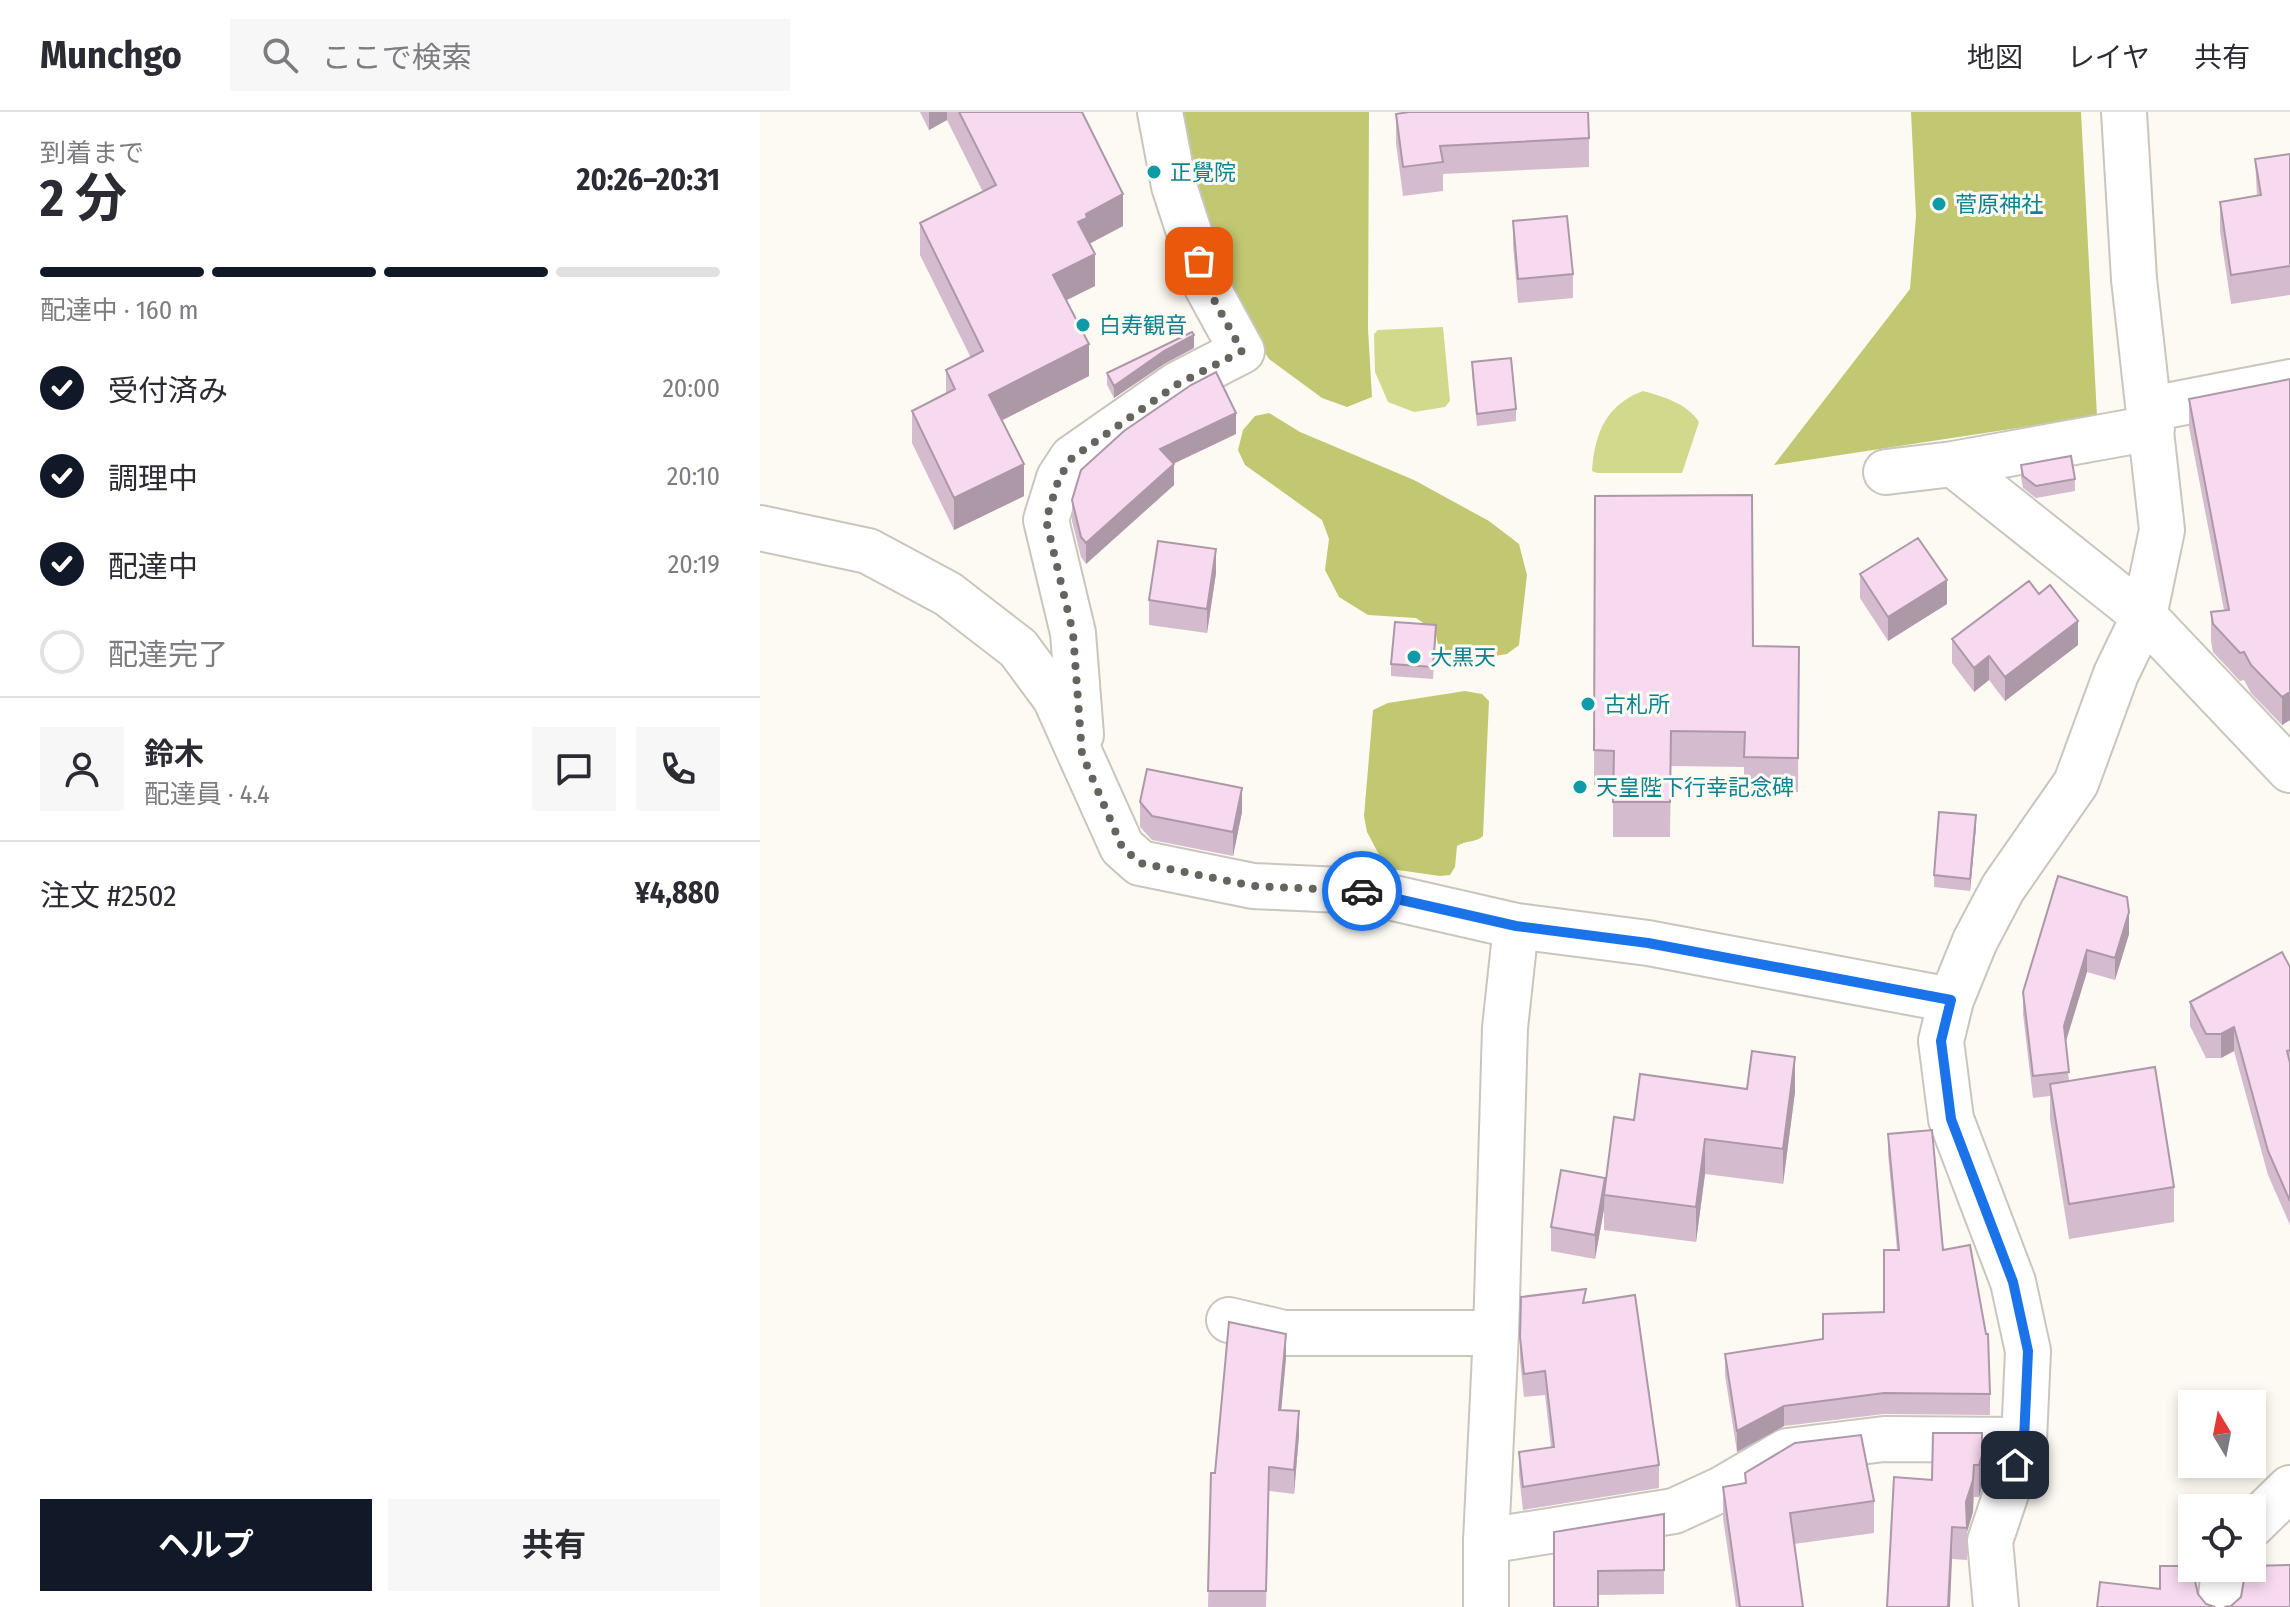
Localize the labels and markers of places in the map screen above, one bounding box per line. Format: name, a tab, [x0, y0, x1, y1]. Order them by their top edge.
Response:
place label: 正覺院	[1170, 159, 1236, 186]
marker: 正覺院	[1145, 163, 1163, 181]
place label: 菅原神社	[1955, 191, 2043, 218]
marker: 菅原神社	[1930, 195, 1948, 213]
pin	[1165, 227, 1233, 295]
place label: 白寿観音	[1099, 312, 1187, 339]
marker: 白寿観音	[1074, 316, 1092, 334]
place label: 大黒天	[1430, 644, 1496, 671]
marker: 大黒天	[1405, 648, 1423, 666]
place label: 古札所	[1604, 691, 1670, 718]
marker: 古札所	[1579, 695, 1597, 713]
place label: 天皇陛下行幸記念碑	[1596, 774, 1794, 801]
marker: 天皇陛下行幸記念碑	[1571, 778, 1589, 796]
pin	[1981, 1431, 2049, 1499]

